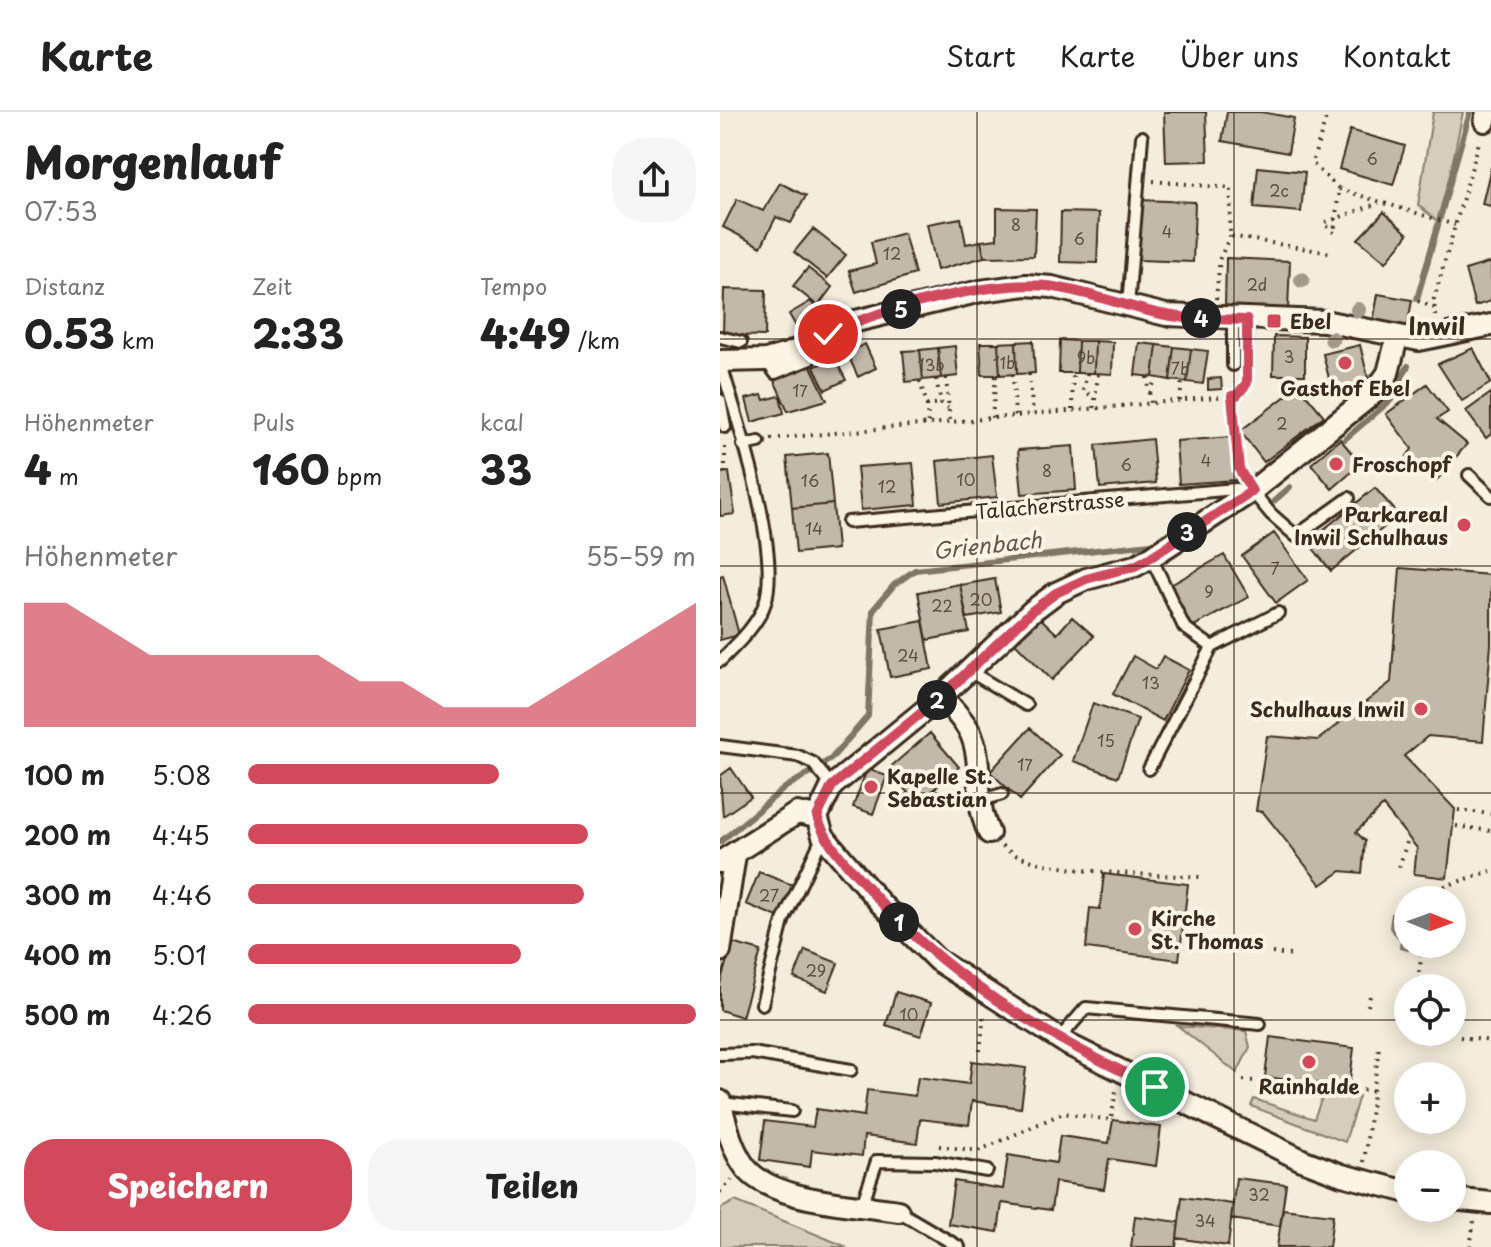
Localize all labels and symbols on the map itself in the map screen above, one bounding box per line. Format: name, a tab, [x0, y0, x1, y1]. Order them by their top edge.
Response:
house number: 6	[1366, 146, 1378, 170]
house number: 2c	[1269, 178, 1289, 202]
house number: 8	[1011, 212, 1021, 236]
house number: 4	[1162, 219, 1172, 243]
house number: 6	[1073, 226, 1085, 250]
house number: 12	[883, 241, 901, 265]
house number: 2d	[1247, 272, 1267, 296]
pin: 5	[881, 289, 921, 329]
pin: 4	[1181, 298, 1221, 338]
pin	[794, 300, 862, 368]
place label: Ebel	[1290, 306, 1331, 336]
district label: Inwil	[1409, 307, 1465, 343]
marker: Ebel	[1265, 312, 1283, 330]
house number: 3	[1284, 344, 1294, 368]
house number: 9b	[1077, 345, 1095, 369]
house number: 11b	[993, 350, 1015, 374]
house number: 13b	[917, 352, 945, 376]
marker: Gasthof Ebel	[1336, 354, 1354, 372]
house number: 7b	[1171, 356, 1189, 380]
place label: Gasthof Ebel	[1280, 373, 1410, 403]
house number: 17	[792, 378, 808, 402]
house number: 2	[1276, 411, 1288, 435]
house number: 4	[1201, 448, 1211, 472]
place label: Froschopf	[1352, 449, 1453, 479]
house number: 6	[1120, 452, 1132, 476]
marker: Froschopf	[1327, 455, 1345, 473]
house number: 8	[1042, 458, 1052, 482]
house number: 10	[957, 467, 975, 491]
house number: 16	[801, 468, 819, 492]
house number: 12	[878, 474, 896, 498]
street label: Talacherstrasse	[974, 484, 1126, 526]
place label: Parkareal Inwil Schulhaus	[1294, 499, 1448, 552]
pin: 3	[1167, 512, 1207, 552]
house number: 14	[805, 516, 823, 540]
marker: Parkareal Inwil Schulhaus	[1455, 516, 1473, 534]
water label: Grienbach	[931, 522, 1044, 566]
house number: 7	[1270, 556, 1280, 580]
house number: 9	[1204, 579, 1214, 603]
house number: 20	[970, 587, 992, 611]
house number: 22	[931, 593, 953, 617]
house number: 24	[897, 643, 919, 667]
house number: 13	[1142, 670, 1160, 694]
pin: 2	[917, 680, 957, 720]
place label: Schulhaus Inwil	[1250, 694, 1405, 724]
marker: Schulhaus Inwil	[1412, 700, 1430, 718]
house number: 15	[1097, 728, 1115, 752]
house number: 17	[1017, 752, 1033, 776]
place label: Kapelle St. Sebastian	[887, 761, 992, 814]
marker: Kapelle St. Sebastian	[862, 778, 880, 796]
house number: 27	[759, 883, 779, 907]
north arrow	[1394, 886, 1466, 958]
pin: 1	[879, 902, 919, 942]
place label: Kirche St. Thomas	[1151, 903, 1264, 956]
marker: Kirche St. Thomas	[1126, 920, 1144, 938]
house number: 29	[806, 958, 826, 982]
house number: 10	[900, 1002, 918, 1026]
pin	[1121, 1053, 1189, 1121]
marker: Rainhalde	[1300, 1053, 1318, 1071]
place label: Rainhalde	[1259, 1071, 1359, 1101]
house number: 32	[1248, 1182, 1270, 1206]
house number: 34	[1194, 1208, 1216, 1232]

